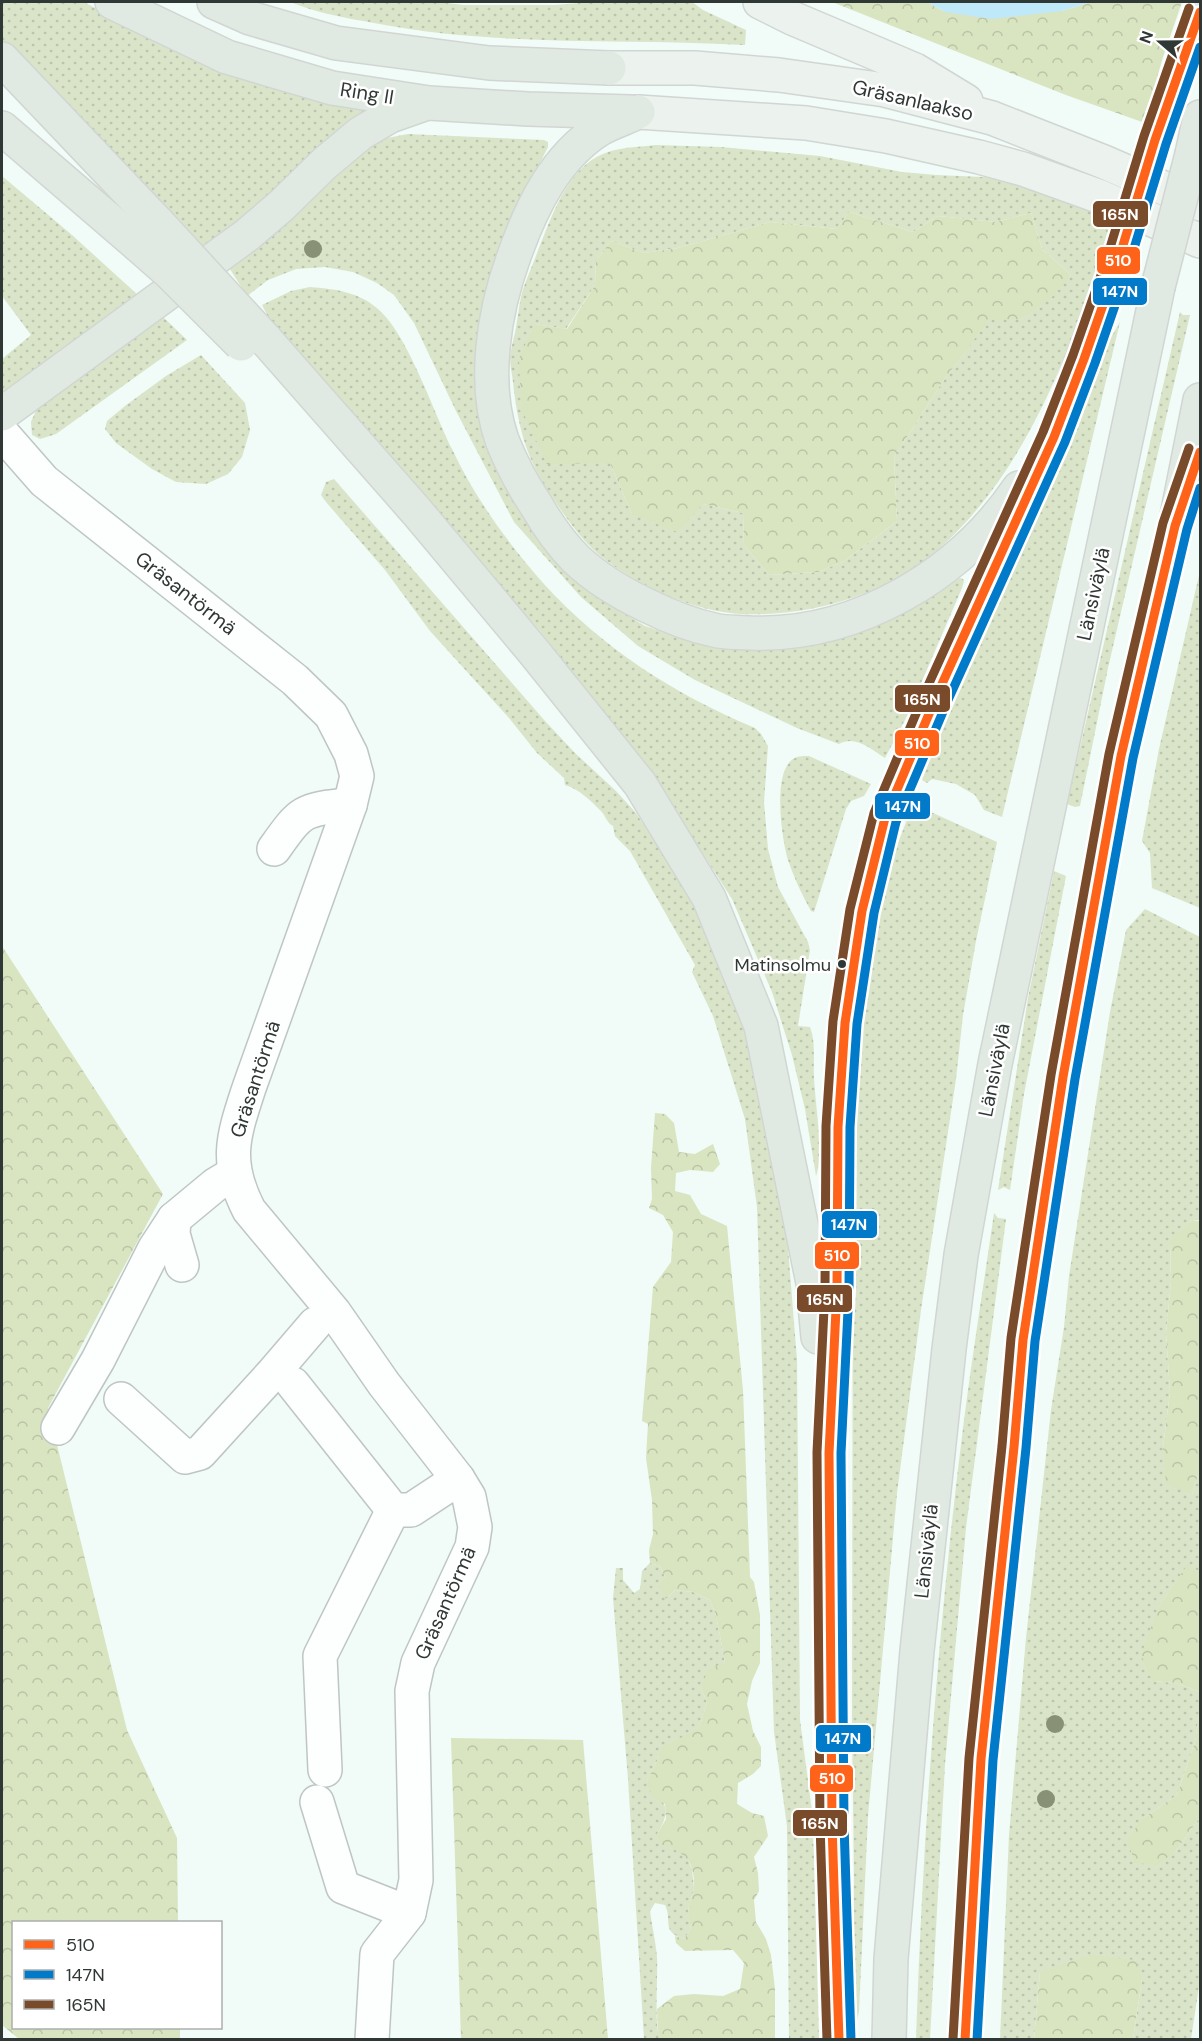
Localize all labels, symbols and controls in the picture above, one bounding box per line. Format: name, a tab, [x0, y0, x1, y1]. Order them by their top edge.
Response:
north arrow	[1130, 12, 1190, 72]
text: N	[1135, 28, 1158, 46]
street label: Gräsanlaakso	[850, 73, 976, 127]
street label: Ring II	[338, 76, 396, 110]
line badge: 165N	[1092, 200, 1149, 228]
text: 165N	[1101, 204, 1139, 225]
line badge: 510	[1096, 246, 1141, 275]
text: 510	[1104, 250, 1132, 271]
line badge: 147N	[1092, 277, 1148, 306]
text: 147N	[1102, 281, 1138, 302]
street label: Gräsantörmä	[130, 545, 242, 641]
street label: Länsiväylä	[1070, 545, 1116, 643]
line badge: 165N	[894, 684, 951, 713]
text: 165N	[903, 689, 941, 710]
line badge: 510	[894, 729, 940, 757]
text: 510	[903, 733, 931, 754]
line badge: 147N	[874, 792, 931, 820]
text: 147N	[885, 796, 921, 817]
place label: Matinsolmu	[735, 953, 831, 977]
marker: Matinsolmu	[836, 958, 848, 970]
street label: Gräsantörmä	[224, 1017, 286, 1141]
street label: Länsiväylä	[972, 1021, 1016, 1119]
line badge: 147N	[821, 1210, 878, 1239]
text: 147N	[831, 1214, 867, 1235]
line badge: 510	[814, 1241, 860, 1270]
text: 510	[823, 1245, 851, 1266]
line badge: 165N	[796, 1284, 853, 1313]
text: 165N	[806, 1289, 844, 1310]
street label: Länsiväylä	[908, 1502, 944, 1600]
street label: Gräsantörmä	[408, 1542, 482, 1664]
line badge: 147N	[815, 1724, 872, 1753]
text: 147N	[825, 1728, 861, 1749]
line badge: 510	[809, 1764, 854, 1793]
text: 510	[818, 1768, 846, 1789]
line badge: 165N	[792, 1809, 848, 1837]
text: 165N	[801, 1813, 839, 1834]
legend	[12, 1921, 222, 2029]
text: 510	[66, 1933, 95, 1957]
text: 147N	[66, 1963, 105, 1987]
text: 165N	[66, 1993, 106, 2017]

